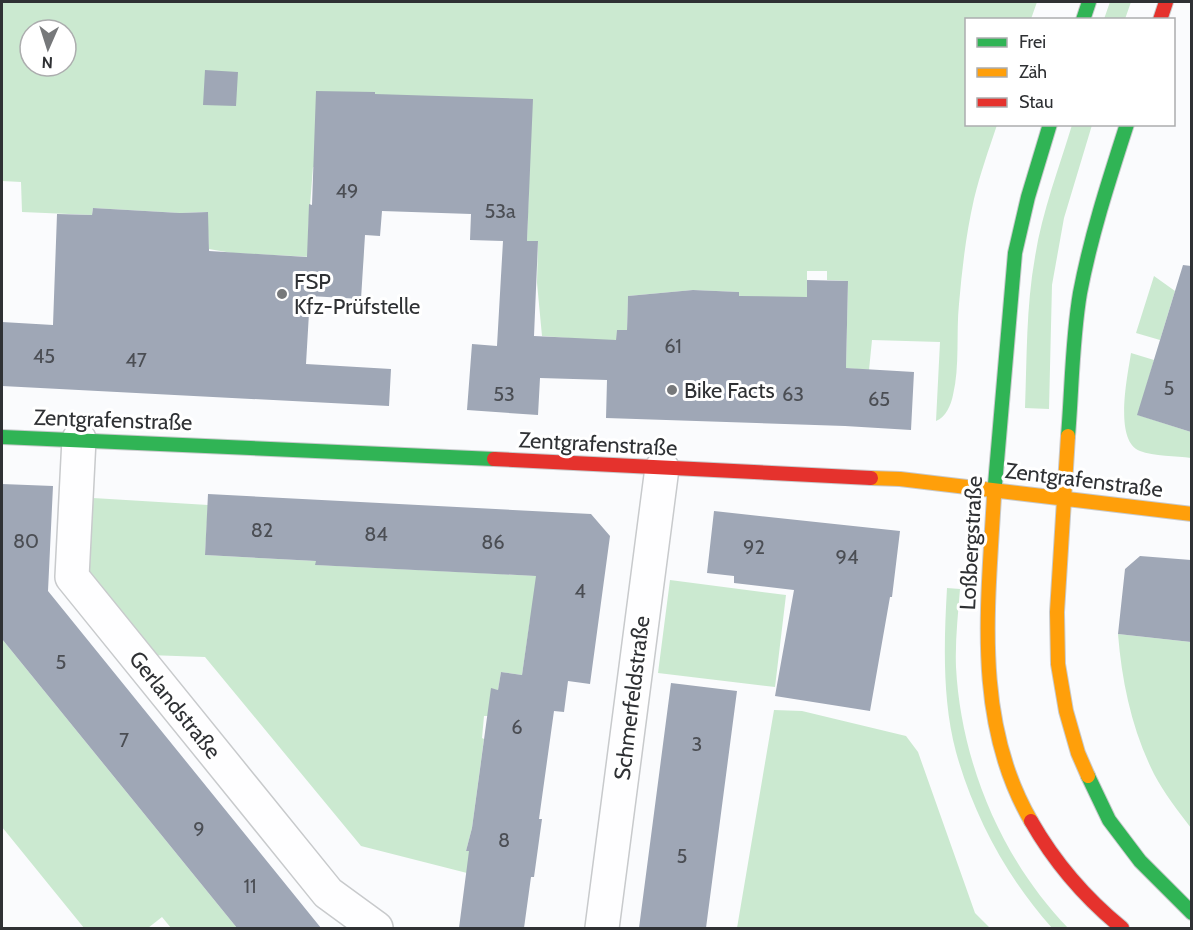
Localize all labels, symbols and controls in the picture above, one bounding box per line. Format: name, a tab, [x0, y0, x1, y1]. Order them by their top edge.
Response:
north arrow	[18, 18, 78, 78]
legend	[965, 18, 1175, 126]
text: Frei	[1019, 31, 1046, 53]
text: N	[41, 53, 53, 72]
text: Zäh	[1019, 61, 1047, 83]
text: Stau	[1019, 91, 1053, 113]
house number: 49	[336, 179, 358, 203]
house number: 53a	[484, 199, 516, 223]
place label: FSP Kfz-Prüfstelle	[294, 268, 420, 320]
marker: FSP Kfz-Prüfstelle	[275, 287, 289, 301]
house number: 61	[664, 334, 682, 358]
house number: 45	[33, 344, 55, 368]
house number: 47	[125, 348, 147, 372]
house number: 5	[1164, 376, 1174, 400]
place label: Bike Facts	[684, 377, 775, 404]
house number: 53	[493, 382, 515, 406]
house number: 63	[782, 382, 804, 406]
marker: Bike Facts	[665, 383, 679, 397]
house number: 65	[868, 387, 890, 411]
street label: Zentgrafenstraße	[33, 404, 193, 436]
street label: Zentgrafenstraße	[518, 426, 678, 462]
street label: Zentgrafenstraße	[1004, 457, 1164, 503]
street label: Loßbergstraße	[954, 475, 988, 611]
house number: 82	[251, 518, 273, 542]
house number: 84	[364, 522, 388, 546]
house number: 80	[13, 529, 39, 553]
house number: 86	[481, 530, 505, 554]
house number: 92	[743, 535, 765, 559]
house number: 94	[836, 545, 859, 569]
house number: 4	[574, 579, 586, 603]
street label: Schmerfeldstraße	[609, 614, 655, 782]
street label: Gerlandstraße	[123, 646, 227, 764]
house number: 5	[56, 650, 66, 674]
house number: 6	[511, 715, 523, 739]
house number: 7	[119, 728, 129, 752]
house number: 3	[692, 732, 702, 756]
house number: 9	[193, 817, 205, 841]
house number: 8	[498, 828, 510, 852]
house number: 5	[677, 844, 687, 868]
house number: 11	[243, 874, 257, 898]

